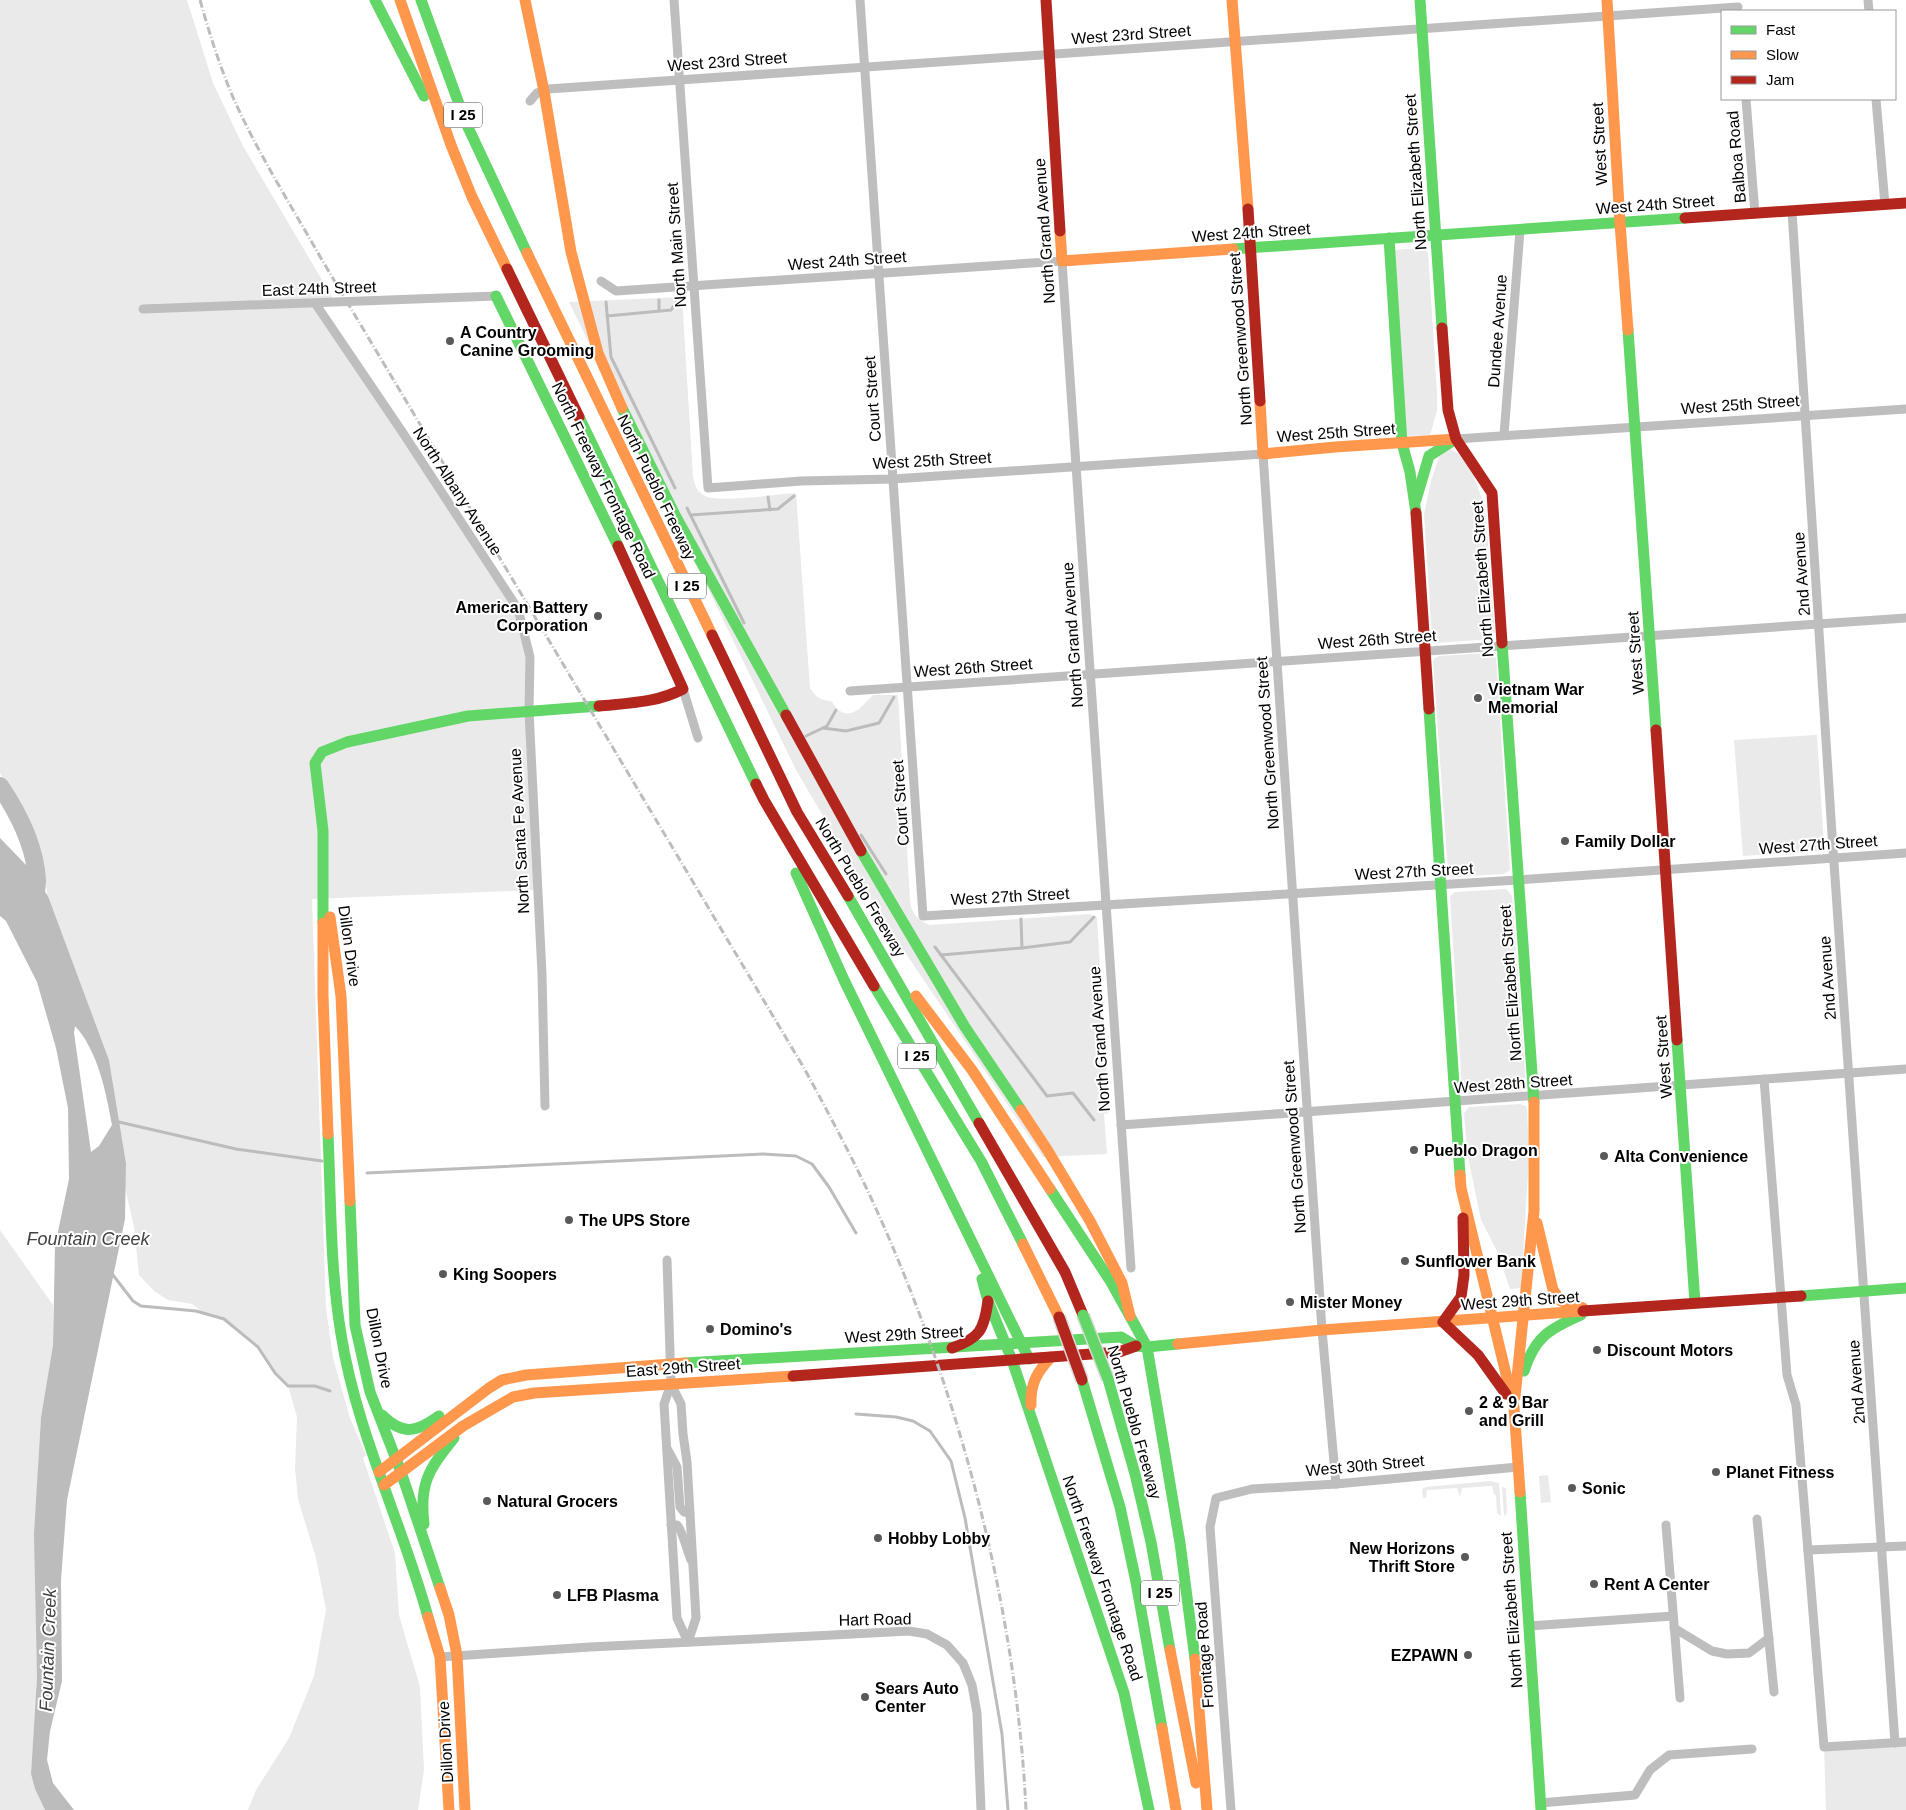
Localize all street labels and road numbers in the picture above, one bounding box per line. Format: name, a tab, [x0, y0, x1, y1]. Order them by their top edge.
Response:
street label: West 23rd Street	[1071, 22, 1192, 47]
street label: West 23rd Street	[667, 49, 788, 74]
street label: North Elizabeth Street	[1402, 93, 1429, 251]
street label: West Street	[1589, 101, 1610, 186]
road number: I 25	[444, 102, 482, 128]
street label: Balboa Road	[1724, 110, 1749, 204]
street label: North Grand Avenue	[1031, 158, 1058, 304]
street label: North Main Street	[664, 181, 689, 308]
street label: West 24th Street	[1595, 192, 1715, 217]
street label: West 24th Street	[1191, 220, 1311, 245]
street label: West 24th Street	[787, 248, 907, 273]
street label: North Greenwood Street	[1226, 251, 1255, 426]
street label: Dundee Avenue	[1485, 274, 1510, 388]
street label: East 24th Street	[261, 278, 377, 299]
street label: Court Street	[861, 355, 884, 443]
street label: North Freeway Frontage Road	[549, 379, 659, 581]
street label: West 25th Street	[1680, 392, 1800, 417]
street label: North Pueblo Freeway	[614, 412, 699, 562]
street label: West 25th Street	[1276, 420, 1396, 445]
street label: North Albany Avenue	[410, 424, 505, 559]
street label: West 25th Street	[872, 449, 992, 472]
street label: North Elizabeth Street	[1469, 500, 1496, 658]
street label: 2nd Avenue	[1790, 531, 1813, 617]
street label: North Grand Avenue	[1059, 562, 1086, 708]
road number: I 25	[668, 574, 706, 598]
street label: West Street	[1624, 610, 1647, 695]
street label: West 26th Street	[1317, 627, 1437, 652]
street label: West 26th Street	[913, 655, 1033, 680]
street label: North Greenwood Street	[1253, 655, 1282, 830]
street label: North Santa Fe Avenue	[507, 748, 532, 914]
street label: Court Street	[889, 759, 912, 847]
street label: North Pueblo Freeway	[812, 815, 909, 960]
street label: West 27th Street	[1758, 832, 1878, 857]
street label: West 27th Street	[1354, 860, 1474, 883]
street label: West 27th Street	[950, 885, 1070, 908]
street label: Dillon Drive	[335, 904, 364, 988]
street label: North Elizabeth Street	[1497, 904, 1524, 1062]
street label: 2nd Avenue	[1816, 935, 1839, 1021]
street label: North Grand Avenue	[1086, 966, 1113, 1112]
street label: West Street	[1652, 1014, 1675, 1099]
road number: I 25	[898, 1044, 936, 1068]
street label: North Greenwood Street	[1280, 1059, 1309, 1234]
street label: West 28th Street	[1453, 1071, 1573, 1096]
street label: West 29th Street	[1460, 1288, 1580, 1313]
street label: Dillon Drive	[363, 1306, 396, 1390]
street label: West 29th Street	[844, 1323, 964, 1346]
street label: 2nd Avenue	[1845, 1339, 1868, 1425]
street label: North Pueblo Freeway	[1104, 1343, 1165, 1501]
street label: East 29th Street	[625, 1355, 741, 1380]
street label: West 30th Street	[1305, 1452, 1426, 1479]
street label: North Freeway Frontage Road	[1059, 1473, 1146, 1683]
street label: North Elizabeth Street	[1498, 1531, 1525, 1689]
road number: I 25	[1141, 1580, 1179, 1606]
street label: Frontage Road	[1192, 1601, 1217, 1709]
street label: Hart Road	[838, 1610, 912, 1629]
street label: Dillon Drive	[435, 1701, 456, 1783]

